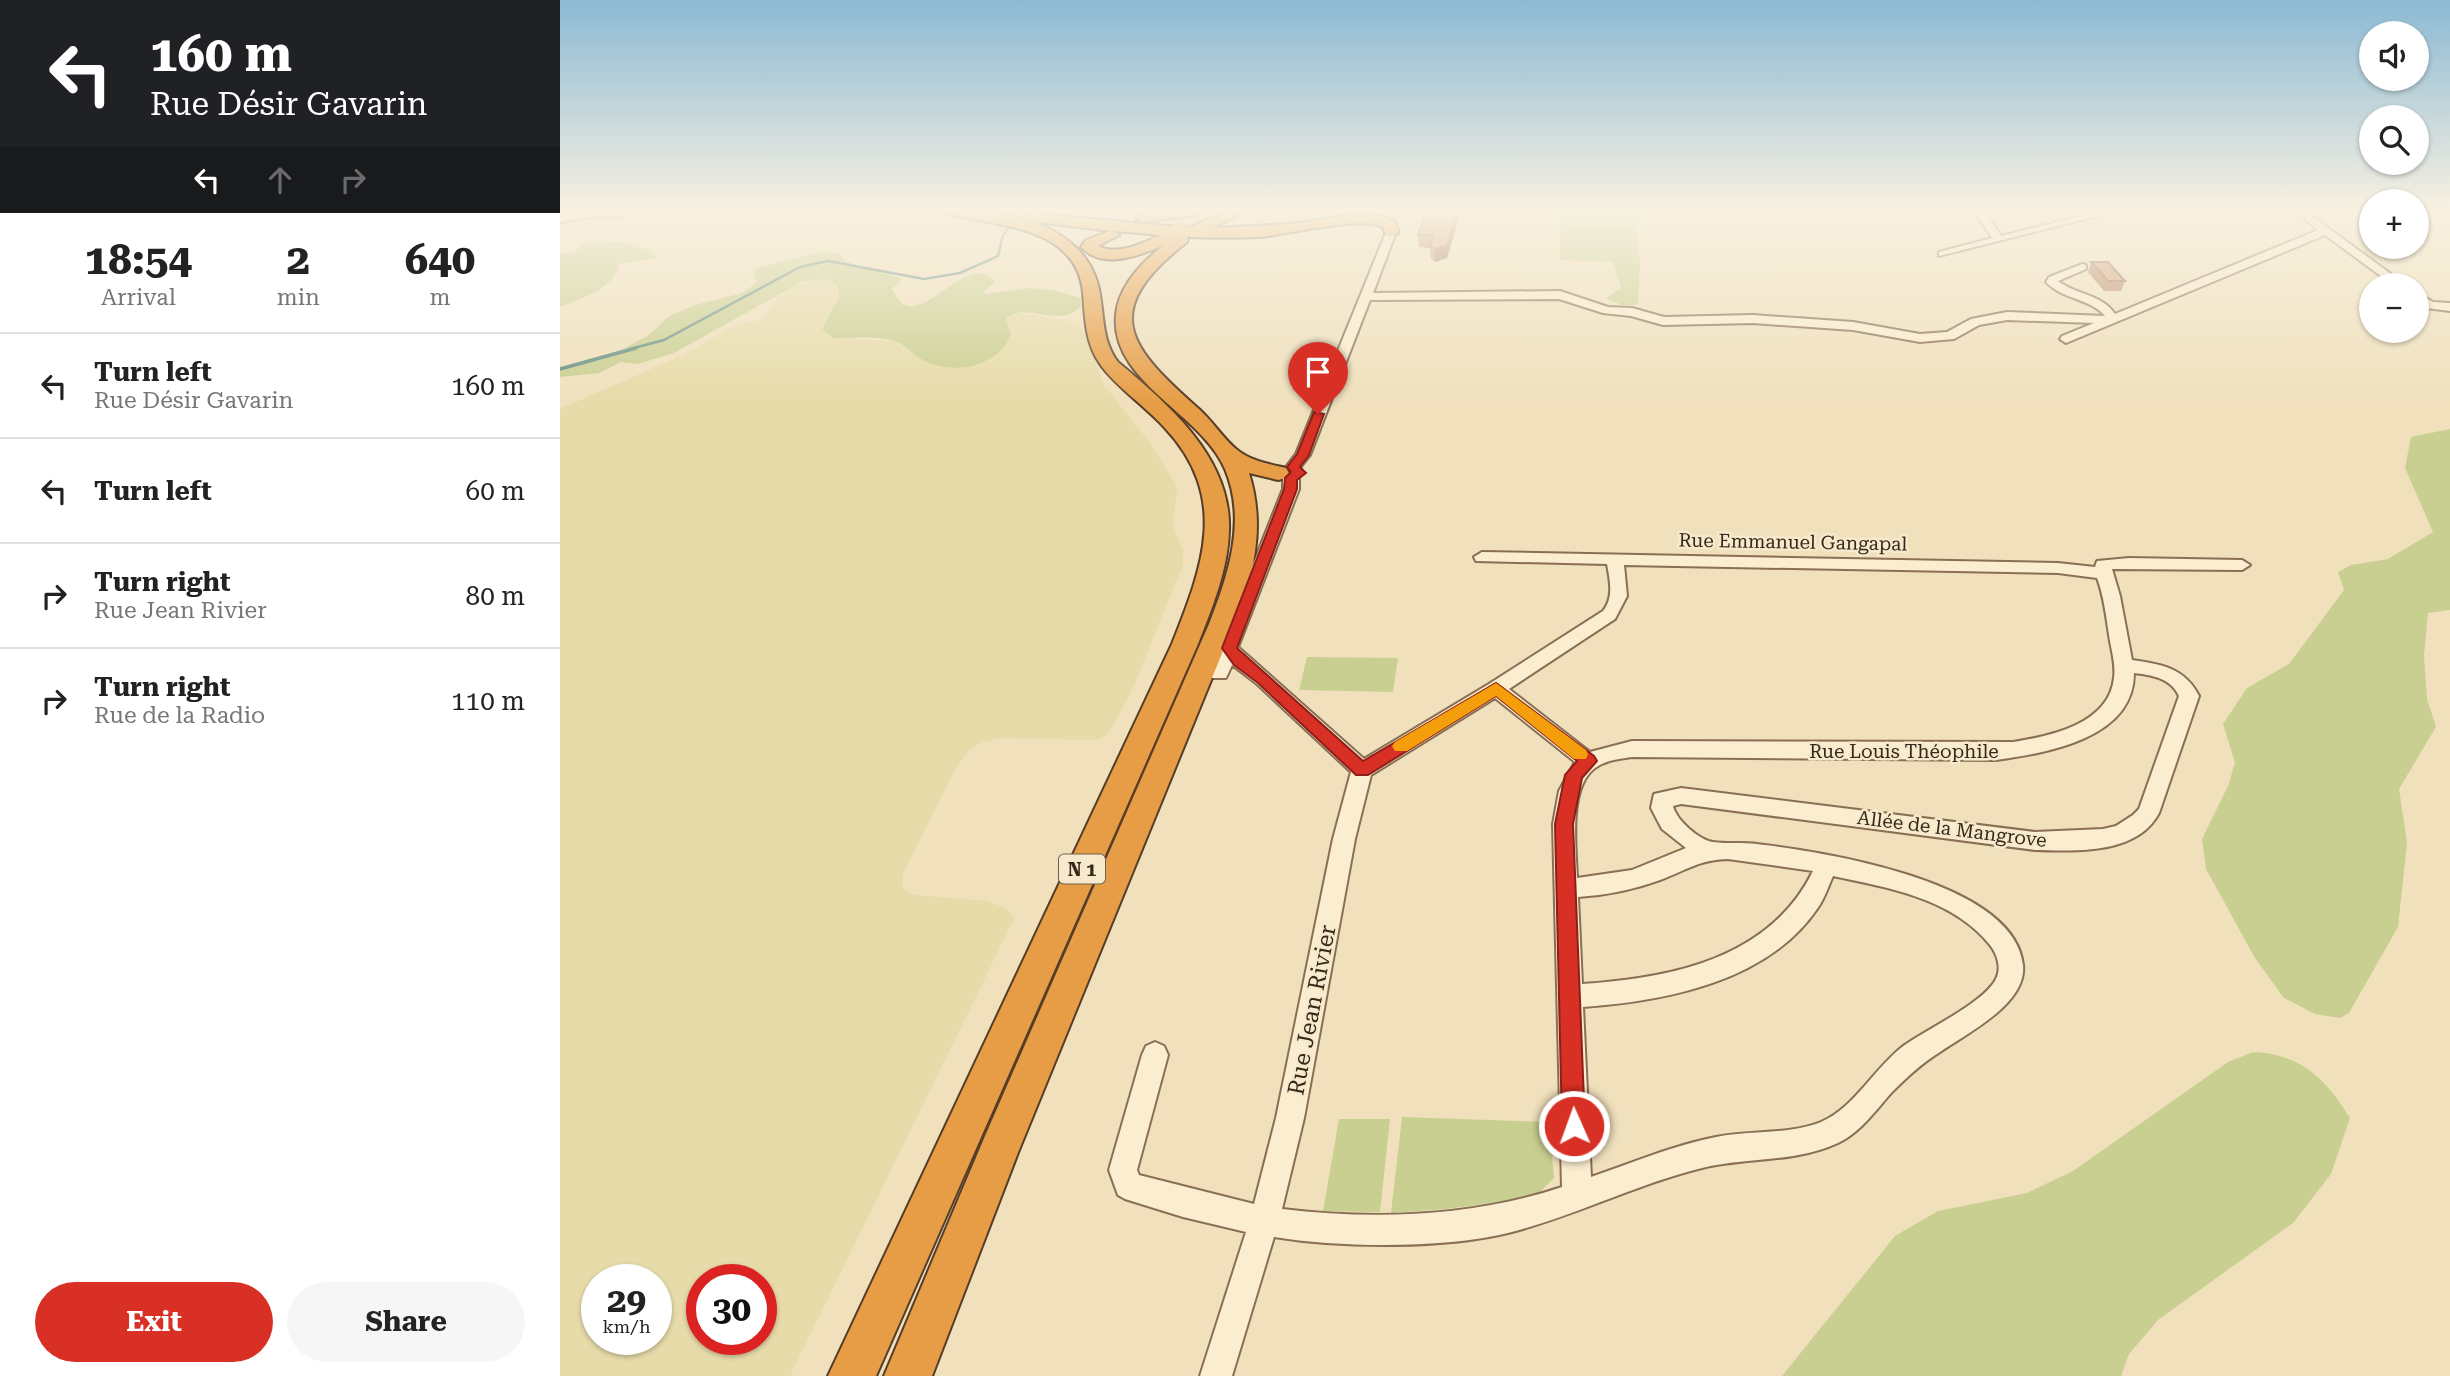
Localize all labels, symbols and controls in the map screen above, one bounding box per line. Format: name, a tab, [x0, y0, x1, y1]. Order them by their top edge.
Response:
map controls	[2359, 21, 2429, 343]
button: sound	[2359, 21, 2429, 91]
text: 160 m	[150, 26, 292, 83]
icon: left	[35, 28, 126, 119]
text: Rue Désir Gavarin	[150, 85, 428, 123]
button: search	[2359, 105, 2429, 175]
icon: left	[188, 161, 226, 199]
icon: ahead	[261, 161, 299, 199]
icon: right	[334, 161, 372, 199]
button: +	[2359, 189, 2429, 259]
text: 18:54	[85, 235, 192, 284]
text: 2	[287, 235, 310, 284]
text: 640	[405, 235, 475, 284]
button: −	[2359, 273, 2429, 343]
text: Arrival	[101, 284, 176, 311]
text: min	[277, 284, 320, 311]
text: m	[429, 284, 450, 311]
pin	[1288, 342, 1348, 414]
icon: arrive	[1299, 353, 1337, 391]
text: Turn left	[94, 357, 212, 387]
icon: left	[35, 367, 73, 405]
text: 160 m	[451, 371, 525, 401]
text: Rue Désir Gavarin	[94, 387, 293, 414]
icon: left	[35, 472, 73, 510]
text: Turn left	[94, 476, 212, 506]
text: 60 m	[466, 476, 525, 506]
street label: Rue Emmanuel Gangapal	[1678, 529, 1908, 555]
text: Turn right	[94, 567, 230, 597]
icon: right	[35, 577, 73, 615]
text: 80 m	[466, 581, 525, 611]
text: Rue Jean Rivier	[94, 597, 267, 624]
text: Turn right	[94, 672, 230, 702]
icon: right	[35, 682, 73, 720]
text: 110 m	[451, 686, 525, 716]
text: Rue de la Radio	[94, 702, 265, 729]
street label: Rue Louis Théophile	[1809, 740, 1999, 763]
street label: Allée de la Mangrove	[1856, 806, 2048, 852]
road number: N 1	[1059, 854, 1105, 884]
street label: Rue Jean Rivier	[1282, 923, 1342, 1097]
position arrow	[1537, 1089, 1611, 1163]
speed limit sign: 30	[686, 1264, 777, 1355]
text: 29	[607, 1280, 646, 1321]
button: Exit	[35, 1282, 273, 1362]
button: Share	[287, 1282, 525, 1362]
text: km/h	[602, 1316, 651, 1337]

